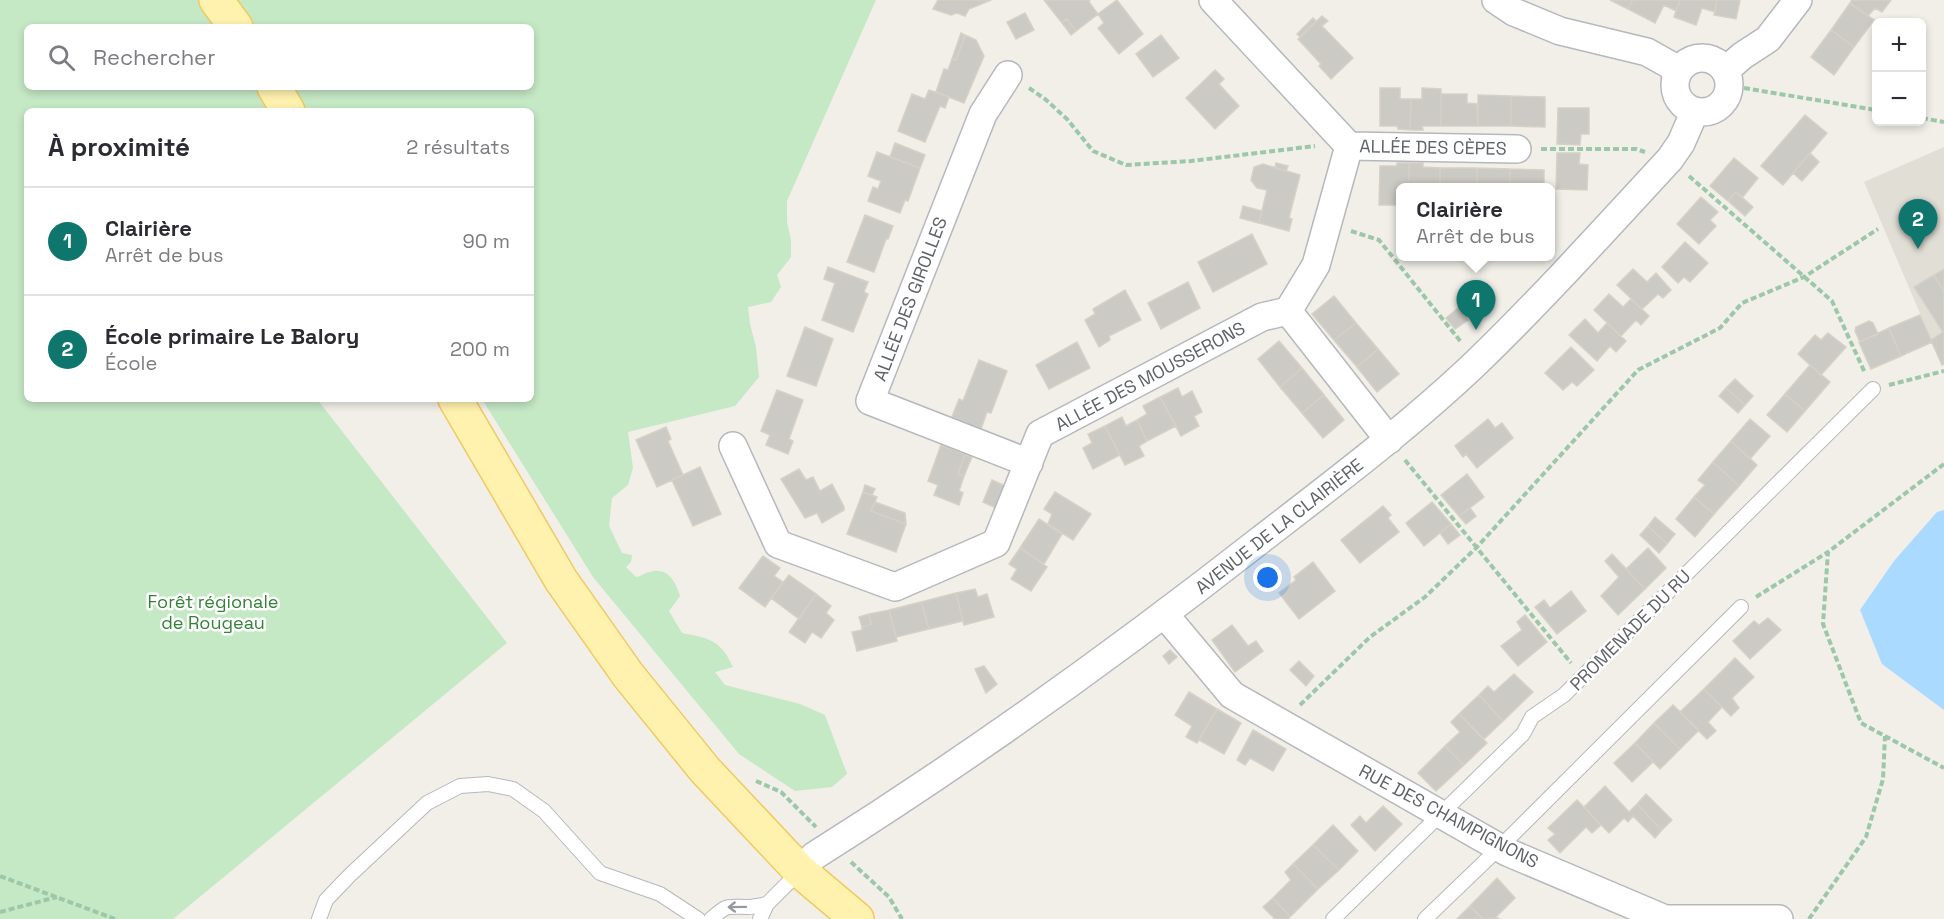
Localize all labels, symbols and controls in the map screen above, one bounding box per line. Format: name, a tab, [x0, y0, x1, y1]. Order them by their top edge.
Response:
map controls	[1872, 18, 1926, 126]
button: +	[1872, 18, 1926, 72]
search box	[24, 24, 534, 90]
icon: search	[45, 41, 78, 74]
text: Rechercher	[93, 43, 215, 71]
button: −	[1872, 72, 1926, 126]
text: À proximité	[48, 130, 190, 164]
text: 2 résultats	[406, 134, 510, 160]
street label: ALLÉE DES CÈPES	[1359, 134, 1507, 160]
popup	[1396, 183, 1555, 261]
text: Clairière	[1416, 195, 1503, 223]
pin: 2	[1898, 200, 1938, 249]
text: Clairière	[105, 214, 192, 242]
street label: ALLÉE DES GIROLLES	[868, 214, 952, 384]
text: Arrêt de bus	[1416, 223, 1535, 249]
text: 1	[63, 228, 72, 254]
text: 90 m	[463, 228, 510, 254]
text: Arrêt de bus	[105, 242, 224, 268]
pin: 1	[1456, 280, 1496, 330]
street label: ALLÉE DES MOUSSERONS	[1051, 316, 1249, 436]
text: École primaire Le Balory	[105, 322, 359, 350]
text: 2	[62, 336, 73, 362]
text: 200 m	[450, 336, 510, 362]
text: École	[105, 350, 157, 376]
street label: AVENUE DE LA CLAIRIÈRE	[1190, 453, 1368, 599]
your location	[1253, 563, 1282, 592]
street label: PROMENADE DU RU	[1565, 565, 1695, 695]
park label: Forêt régionale de Rougeau	[147, 590, 279, 634]
street label: RUE DES CHAMPIGNONS	[1355, 759, 1543, 873]
one-way arrow	[728, 901, 748, 913]

